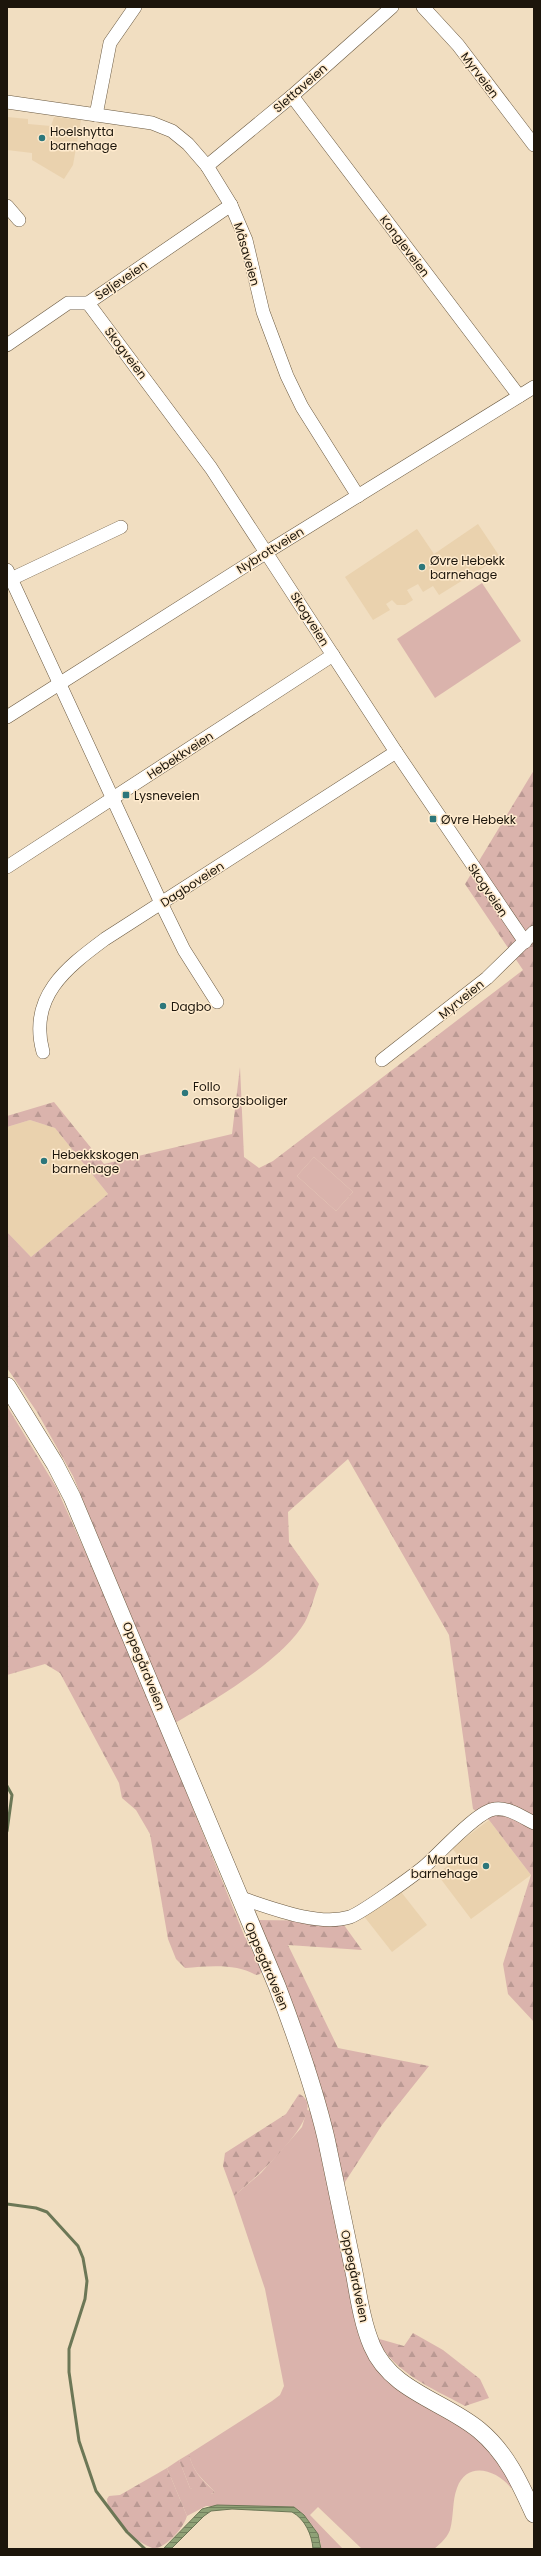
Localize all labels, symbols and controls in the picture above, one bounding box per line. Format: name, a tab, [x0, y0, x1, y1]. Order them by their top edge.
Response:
street label: Myrveien	[457, 48, 503, 102]
street label: Slettaveien	[269, 60, 331, 116]
place label: Hoelshytta barnehage	[50, 123, 117, 154]
marker: Hoelshytta barnehage	[37, 133, 47, 143]
street label: Kongleveien	[376, 212, 434, 280]
street label: Måsaveien	[230, 220, 264, 288]
street label: Seljeveien	[91, 256, 151, 304]
street label: Skogveien	[101, 323, 151, 383]
street label: Nybrottveien	[233, 523, 307, 577]
place label: Øvre Hebekk barnehage	[430, 552, 506, 583]
marker: Øvre Hebekk barnehage	[417, 562, 427, 572]
street label: Skogveien	[287, 589, 333, 649]
street label: Hebekkveien	[144, 727, 216, 783]
place label: Lysneveien	[134, 787, 200, 804]
marker: Lysneveien	[121, 790, 131, 800]
place label: Øvre Hebekk	[441, 811, 517, 828]
marker: Øvre Hebekk	[428, 814, 438, 824]
street label: Dagboveien	[157, 857, 227, 911]
street label: Skogveien	[464, 860, 512, 920]
street label: Myrveien	[435, 975, 487, 1023]
place label: Dagbo	[171, 998, 212, 1015]
marker: Dagbo	[158, 1001, 168, 1011]
place label: Follo omsorgsboliger	[193, 1078, 288, 1109]
marker: Follo omsorgsboliger	[180, 1088, 190, 1098]
place label: Hebekkskogen barnehage	[52, 1146, 139, 1177]
marker: Hebekkskogen barnehage	[39, 1156, 49, 1166]
street label: Oppegårdveien	[118, 1619, 170, 1713]
place label: Maurtua barnehage	[411, 1851, 478, 1882]
marker: Maurtua barnehage	[481, 1861, 491, 1871]
street label: Oppegårdveien	[241, 1919, 293, 2013]
street label: Oppegårdveien	[337, 2228, 373, 2324]

